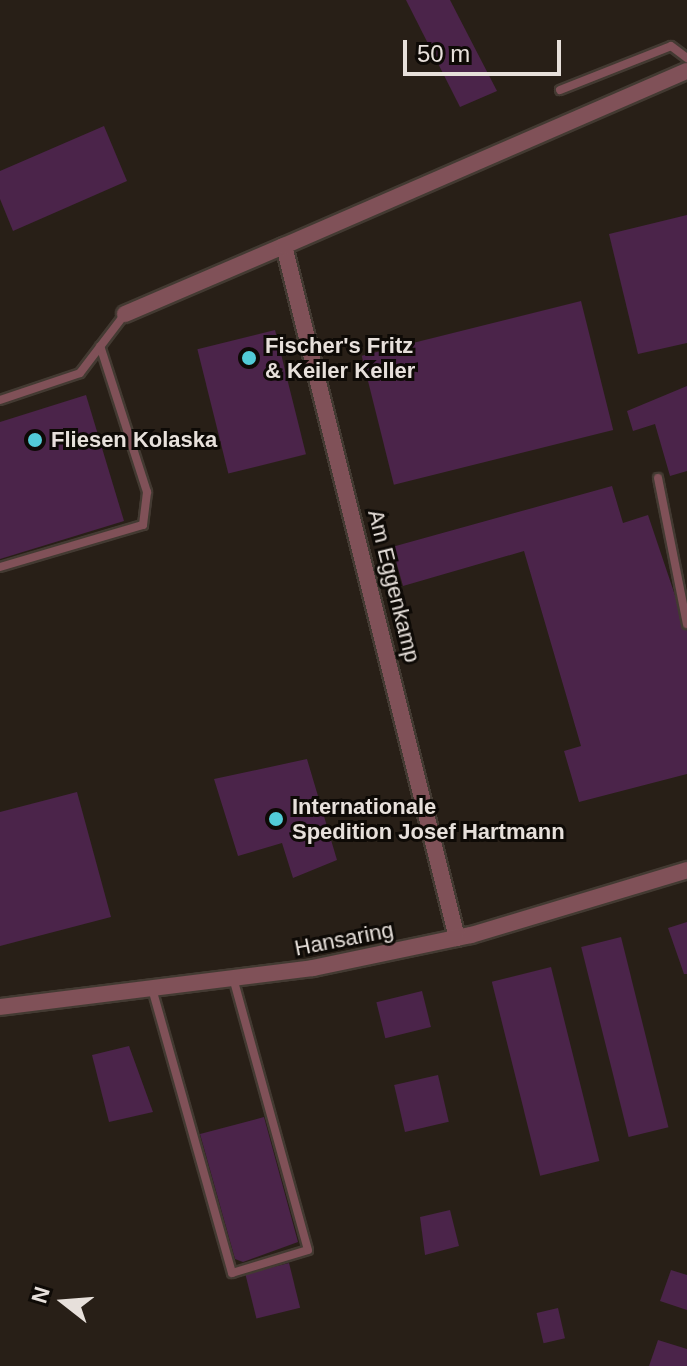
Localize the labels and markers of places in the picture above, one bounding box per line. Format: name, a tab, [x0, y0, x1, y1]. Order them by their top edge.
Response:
place label: Fischer's Fritz & Keiler Keller	[265, 332, 415, 384]
marker: Fischer's Fritz & Keiler Keller	[240, 349, 258, 367]
place label: Fliesen Kolaska	[51, 427, 217, 453]
marker: Fliesen Kolaska	[26, 431, 44, 449]
place label: Internationale Spedition Josef Hartmann	[292, 793, 565, 844]
marker: Internationale Spedition Josef Hartmann	[267, 810, 285, 828]

